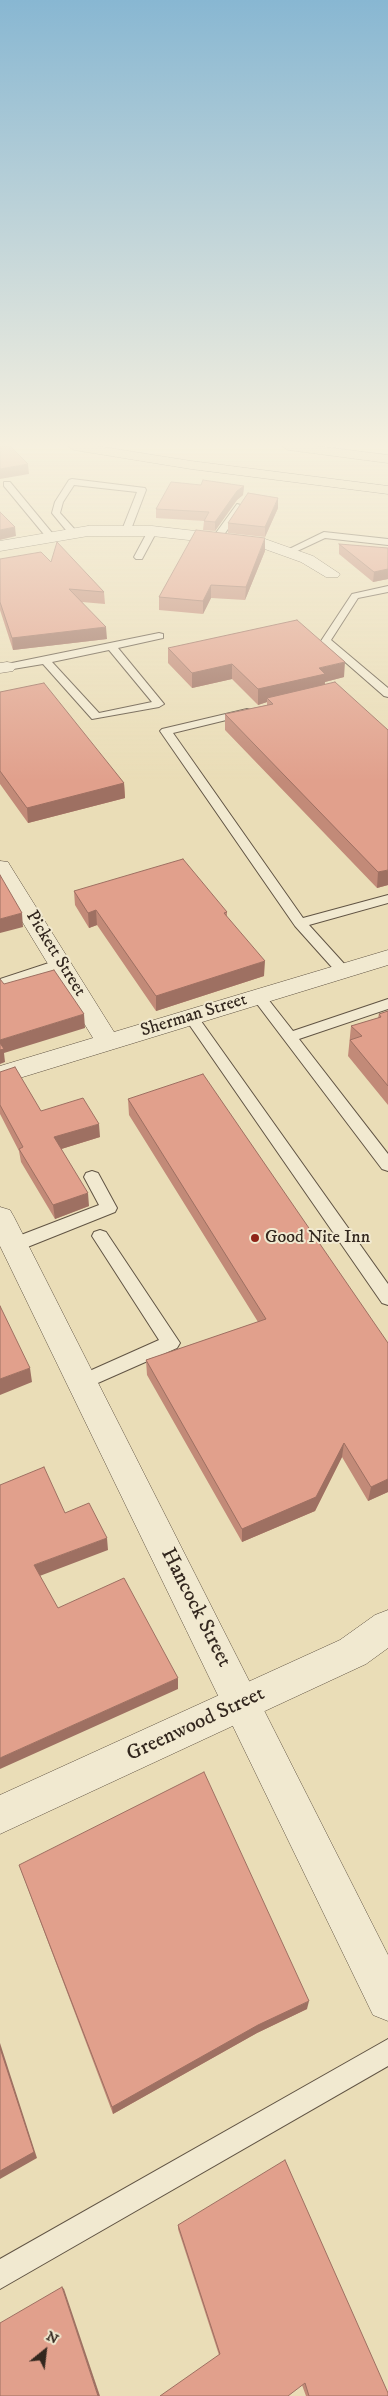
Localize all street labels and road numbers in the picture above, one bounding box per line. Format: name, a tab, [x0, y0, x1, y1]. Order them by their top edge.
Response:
street label: Pickett Street	[20, 907, 90, 1001]
street label: Sherman Street	[138, 990, 250, 1042]
street label: Hancock Street	[154, 1544, 236, 1672]
street label: Greenwood Street	[123, 1682, 269, 1768]

